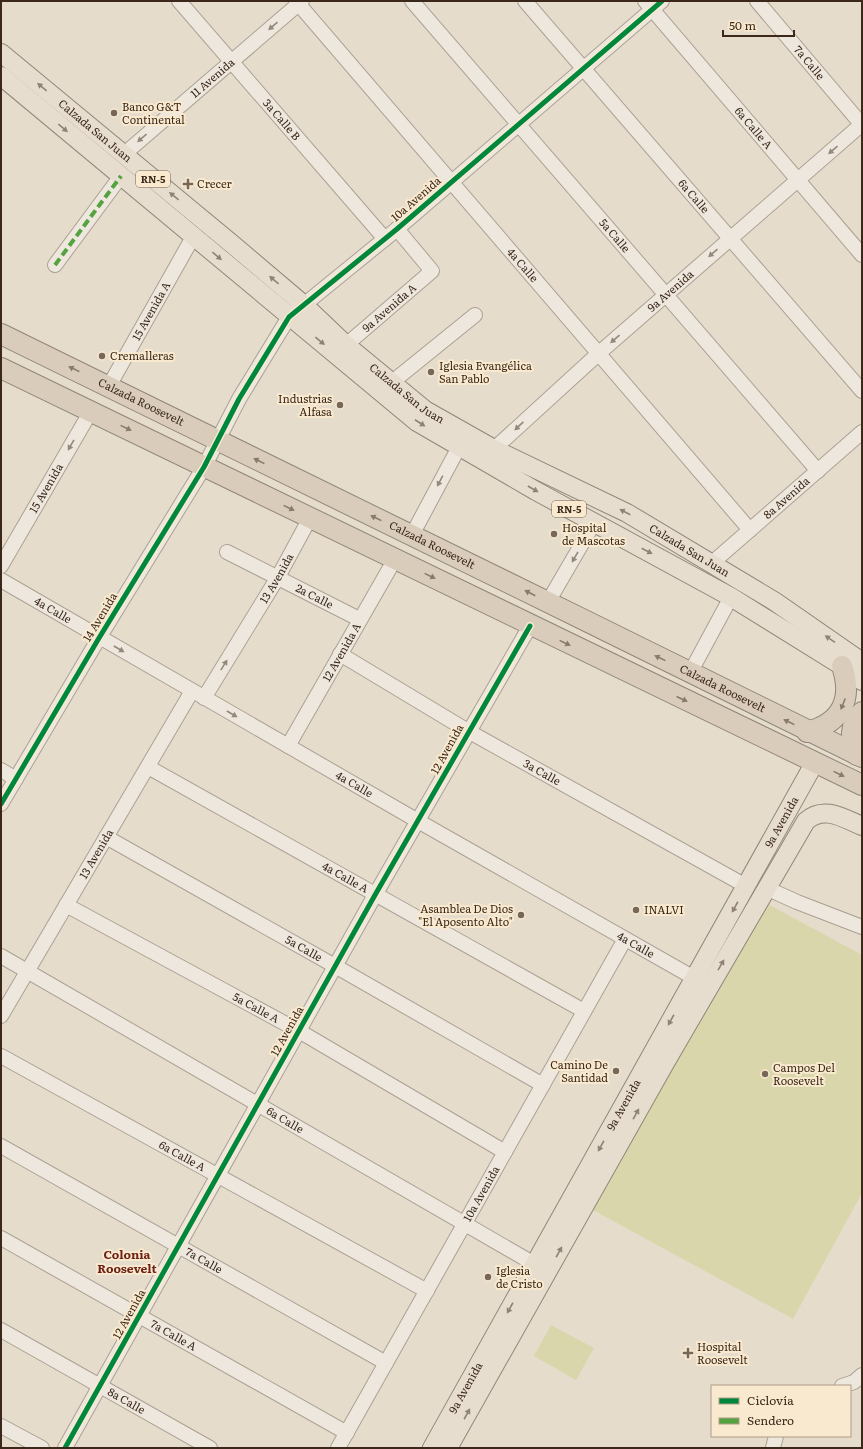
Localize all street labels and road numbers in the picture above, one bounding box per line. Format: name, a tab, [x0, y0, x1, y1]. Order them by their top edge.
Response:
street label: 7a Calle	[791, 42, 829, 83]
street label: 11 Avenida	[186, 54, 237, 101]
street label: Calzada San Juan	[55, 95, 136, 165]
street label: 3a Calle B	[260, 95, 305, 143]
street label: 6a Calle A	[732, 103, 777, 152]
road number: RN-5	[136, 171, 170, 187]
street label: 10a Avenida	[387, 172, 444, 224]
street label: 6a Calle	[675, 175, 714, 216]
street label: 5a Calle	[596, 214, 635, 256]
street label: 4a Calle	[504, 244, 543, 285]
street label: 9a Avenida	[643, 265, 696, 315]
street label: 15 Avenida A	[127, 278, 173, 343]
street label: 9a Avenida A	[358, 279, 419, 335]
street label: Calzada San Juan	[367, 359, 448, 426]
street label: Calzada Roosevelt	[96, 373, 188, 429]
street label: 15 Avenida	[25, 460, 66, 515]
street label: 8a Avenida	[759, 472, 813, 522]
road number: RN-5	[552, 501, 586, 517]
street label: Calzada Roosevelt	[387, 516, 479, 572]
street label: Calzada San Juan	[647, 519, 733, 580]
street label: 13 Avenida	[255, 550, 296, 606]
street label: 2a Calle	[293, 579, 337, 612]
street label: 14 Avenida	[78, 589, 120, 644]
street label: 4a Calle	[32, 592, 75, 626]
street label: 12 Avenida A	[318, 620, 364, 684]
street label: Calzada Roosevelt	[677, 659, 769, 716]
street label: 12 Avenida	[426, 721, 466, 776]
street label: 3a Calle	[521, 754, 564, 788]
street label: 4a Calle	[333, 766, 377, 801]
street label: 9a Avenida	[760, 793, 801, 850]
street label: 13 Avenida	[74, 825, 116, 881]
street label: 4a Calle A	[320, 857, 372, 896]
street label: 4a Calle	[615, 927, 658, 961]
street label: 5a Calle	[283, 931, 326, 965]
street label: 5a Calle A	[230, 988, 283, 1026]
street label: 12 Avenida	[266, 1003, 306, 1058]
street label: 9a Avenida	[602, 1076, 643, 1133]
street label: 6a Calle	[264, 1102, 307, 1136]
street label: 6a Calle A	[157, 1136, 209, 1174]
street label: 10a Avenida	[458, 1162, 503, 1224]
street label: 7a Calle	[183, 1243, 226, 1277]
street label: 12 Avenida	[108, 1286, 148, 1341]
street label: 7a Calle A	[148, 1315, 200, 1354]
street label: 9a Avenida	[444, 1359, 486, 1416]
street label: 8a Calle	[105, 1383, 149, 1417]

